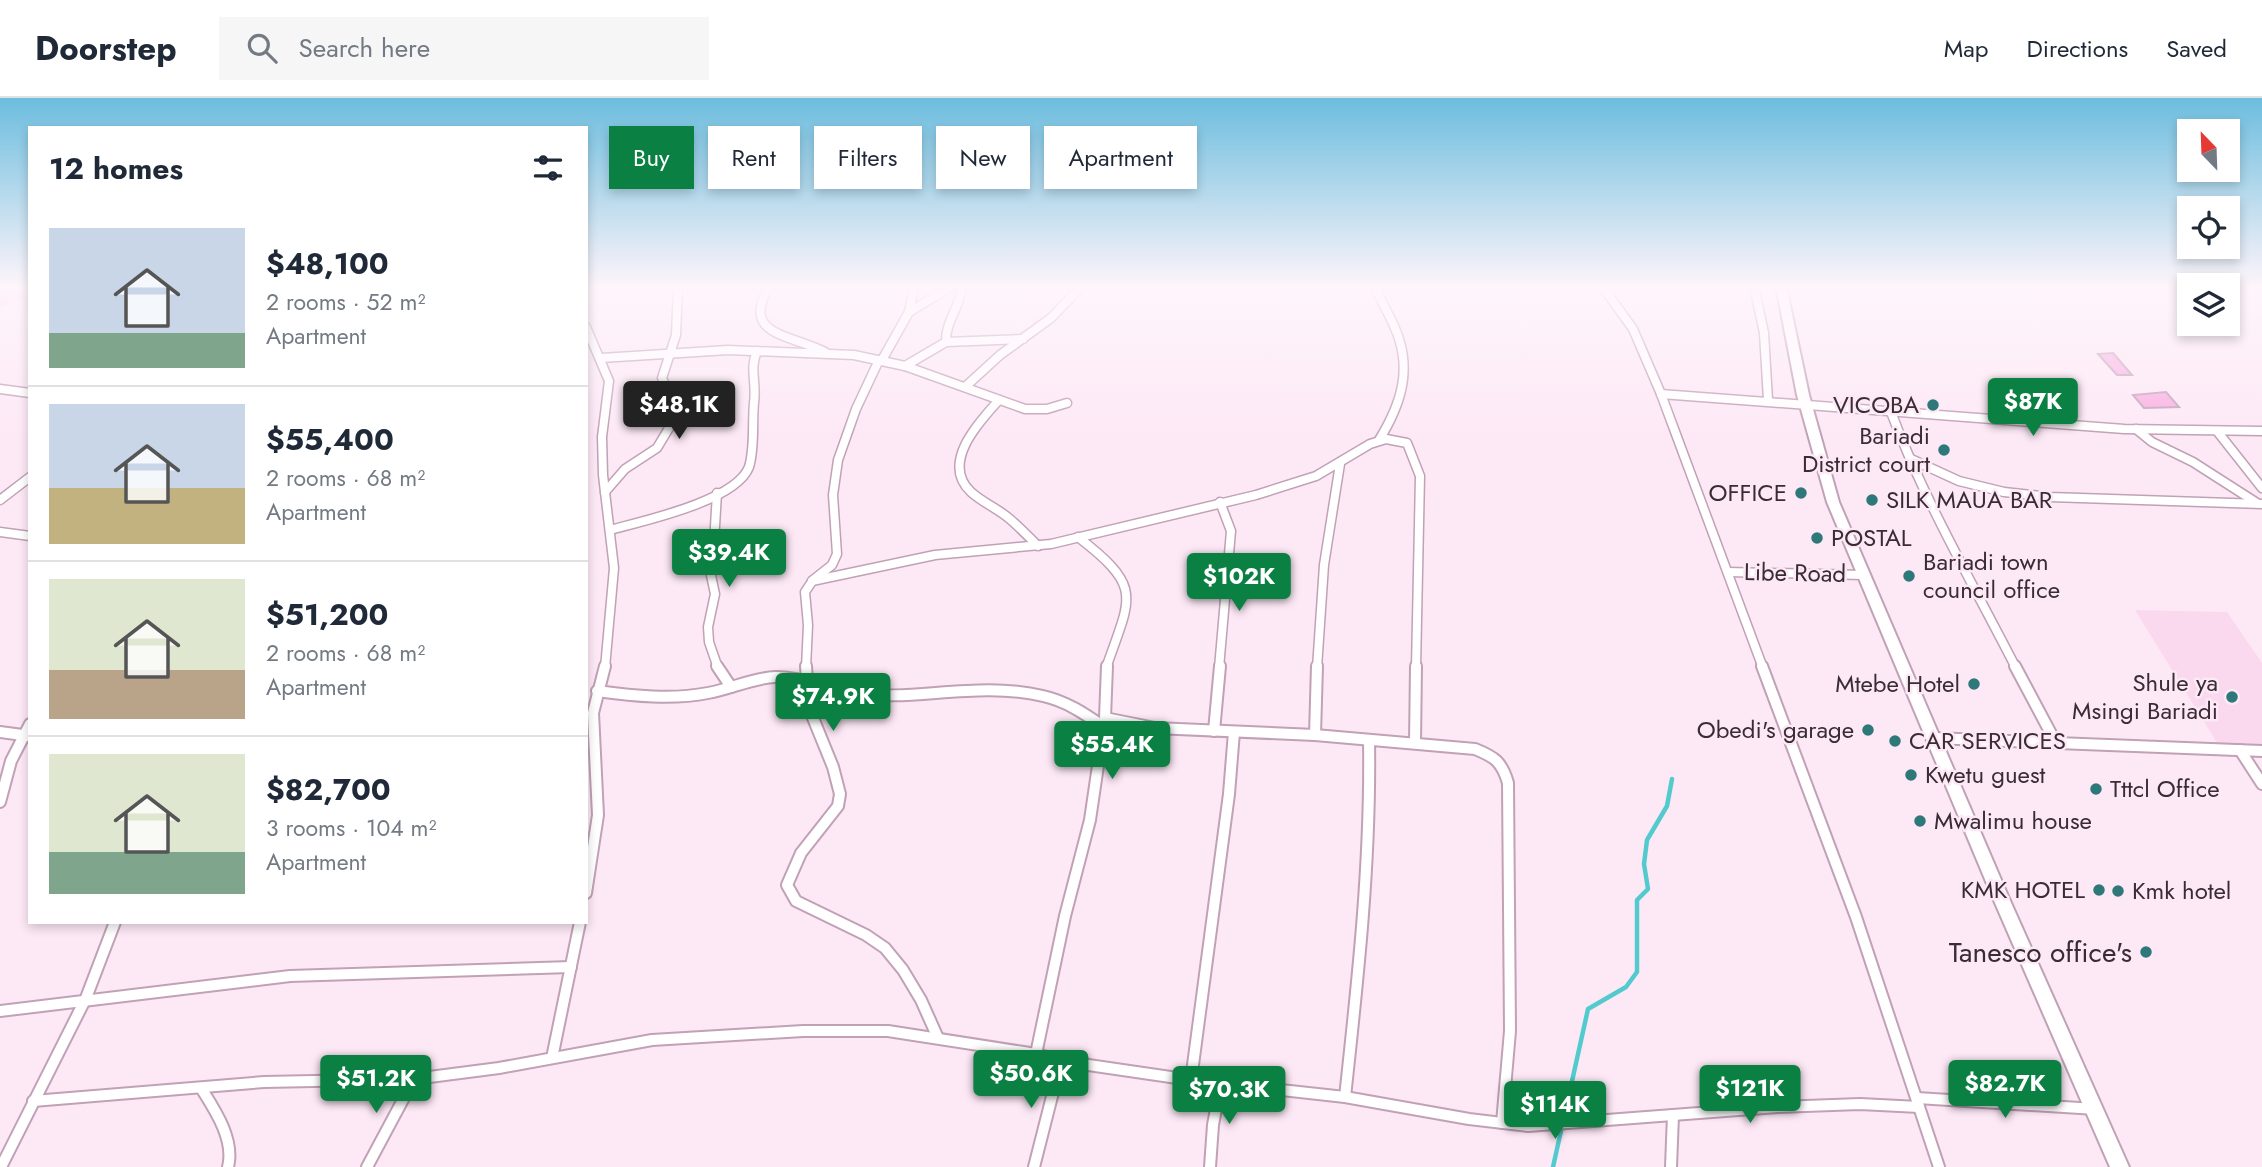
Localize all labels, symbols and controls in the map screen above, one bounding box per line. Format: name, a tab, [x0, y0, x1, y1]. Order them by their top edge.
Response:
search box	[219, 17, 709, 80]
text: Doorstep	[35, 25, 177, 72]
icon: search	[243, 29, 281, 67]
text: Search here	[299, 29, 430, 67]
text: Map	[1944, 31, 1989, 66]
text: Directions	[2027, 31, 2128, 66]
text: Saved	[2166, 31, 2227, 66]
north arrow	[2177, 119, 2240, 182]
map controls	[2177, 119, 2240, 336]
chip: Buy	[609, 126, 694, 189]
chip: Rent	[708, 126, 800, 189]
chip: Filters	[814, 126, 922, 189]
chip: New	[936, 126, 1030, 189]
chip: Apartment	[1044, 126, 1197, 189]
text: 12 homes	[49, 147, 183, 190]
icon: filters	[529, 149, 567, 187]
button: locate	[2177, 196, 2240, 259]
text: $48,100	[266, 242, 389, 285]
icon: home	[105, 256, 189, 340]
button: layers	[2177, 273, 2240, 336]
text: 2 rooms · 52 m²	[266, 285, 425, 319]
text: Apartment	[266, 319, 366, 353]
pin: $87K	[1992, 378, 2074, 438]
pin: $48.1K	[622, 382, 736, 441]
text: $87K	[2004, 384, 2062, 418]
text: $48.1K	[639, 387, 719, 421]
place label: VICOBA	[1833, 387, 1919, 422]
marker: VICOBA	[1925, 397, 1941, 413]
text: $55,400	[266, 418, 394, 461]
place label: Bariadi District court	[1802, 418, 1930, 481]
icon: home	[105, 432, 189, 516]
marker: Bariadi District court	[1936, 442, 1952, 458]
text: 2 rooms · 68 m²	[266, 461, 425, 495]
place label: OFFICE	[1709, 475, 1787, 510]
place label: SILK MAUA BAR	[1886, 482, 2053, 517]
marker: OFFICE	[1793, 485, 1809, 501]
marker: SILK MAUA BAR	[1864, 492, 1880, 508]
text: Apartment	[266, 495, 366, 529]
place label: POSTAL	[1831, 520, 1912, 555]
pin: $39.4K	[672, 530, 786, 589]
marker: POSTAL	[1809, 530, 1825, 546]
text: $39.4K	[688, 535, 770, 569]
place label: Bariadi town council office	[1923, 544, 2060, 607]
pin: $102K	[1190, 554, 1288, 613]
street label: Libe Road	[1744, 554, 1846, 591]
text: $102K	[1203, 559, 1275, 593]
marker: Bariadi town council office	[1901, 568, 1917, 584]
text: $51,200	[266, 593, 388, 636]
icon: home	[105, 607, 189, 691]
text: 2 rooms · 68 m²	[266, 636, 425, 670]
place label: Shule ya Msingi Bariadi	[2072, 665, 2218, 728]
place label: Mtebe Hotel	[1835, 666, 1960, 701]
text: Apartment	[266, 670, 366, 704]
pin: $74.9K	[776, 674, 890, 733]
marker: Mtebe Hotel	[1966, 676, 1982, 692]
text: $74.9K	[791, 679, 875, 713]
marker: Shule ya Msingi Bariadi	[2224, 689, 2240, 705]
place label: Obedi's garage	[1697, 712, 1854, 747]
pin: $55.4K	[1055, 722, 1169, 781]
marker: Obedi's garage	[1860, 722, 1876, 738]
place label: CAR SERVICES	[1909, 723, 2066, 758]
text: $55.4K	[1070, 727, 1154, 761]
marker: CAR SERVICES	[1887, 733, 1903, 749]
place label: Kwetu guest	[1925, 757, 2046, 792]
marker: Kwetu guest	[1903, 767, 1919, 783]
text: $82,700	[266, 768, 391, 811]
place label: Tttcl Office	[2110, 771, 2220, 806]
marker: Tttcl Office	[2088, 781, 2104, 797]
icon: home	[105, 782, 189, 866]
place label: Mwalimu house	[1934, 803, 2092, 838]
text: 3 rooms · 104 m²	[266, 811, 436, 845]
marker: Mwalimu house	[1912, 813, 1928, 829]
text: Apartment	[266, 845, 366, 879]
place label: KMK HOTEL	[1961, 872, 2085, 907]
place label: Kmk hotel	[2132, 873, 2231, 908]
marker: KMK HOTEL	[2091, 882, 2107, 898]
marker: Kmk hotel	[2110, 883, 2126, 899]
place label: Tanesco office's	[1949, 932, 2132, 973]
marker: Tanesco office's	[2138, 944, 2154, 960]
pin: $50.6K	[974, 1051, 1088, 1110]
pin: $51.2K	[319, 1056, 433, 1115]
text: $50.6K	[989, 1056, 1073, 1090]
pin: $82.7K	[1948, 1060, 2062, 1120]
text: $51.2K	[336, 1061, 416, 1095]
pin: $70.3K	[1172, 1066, 1286, 1126]
pin: $121K	[1701, 1066, 1799, 1125]
text: $82.7K	[1964, 1066, 2046, 1100]
text: $121K	[1716, 1071, 1784, 1105]
text: $70.3K	[1188, 1072, 1270, 1106]
pin: $114K	[1506, 1082, 1604, 1141]
text: $114K	[1520, 1087, 1590, 1121]

